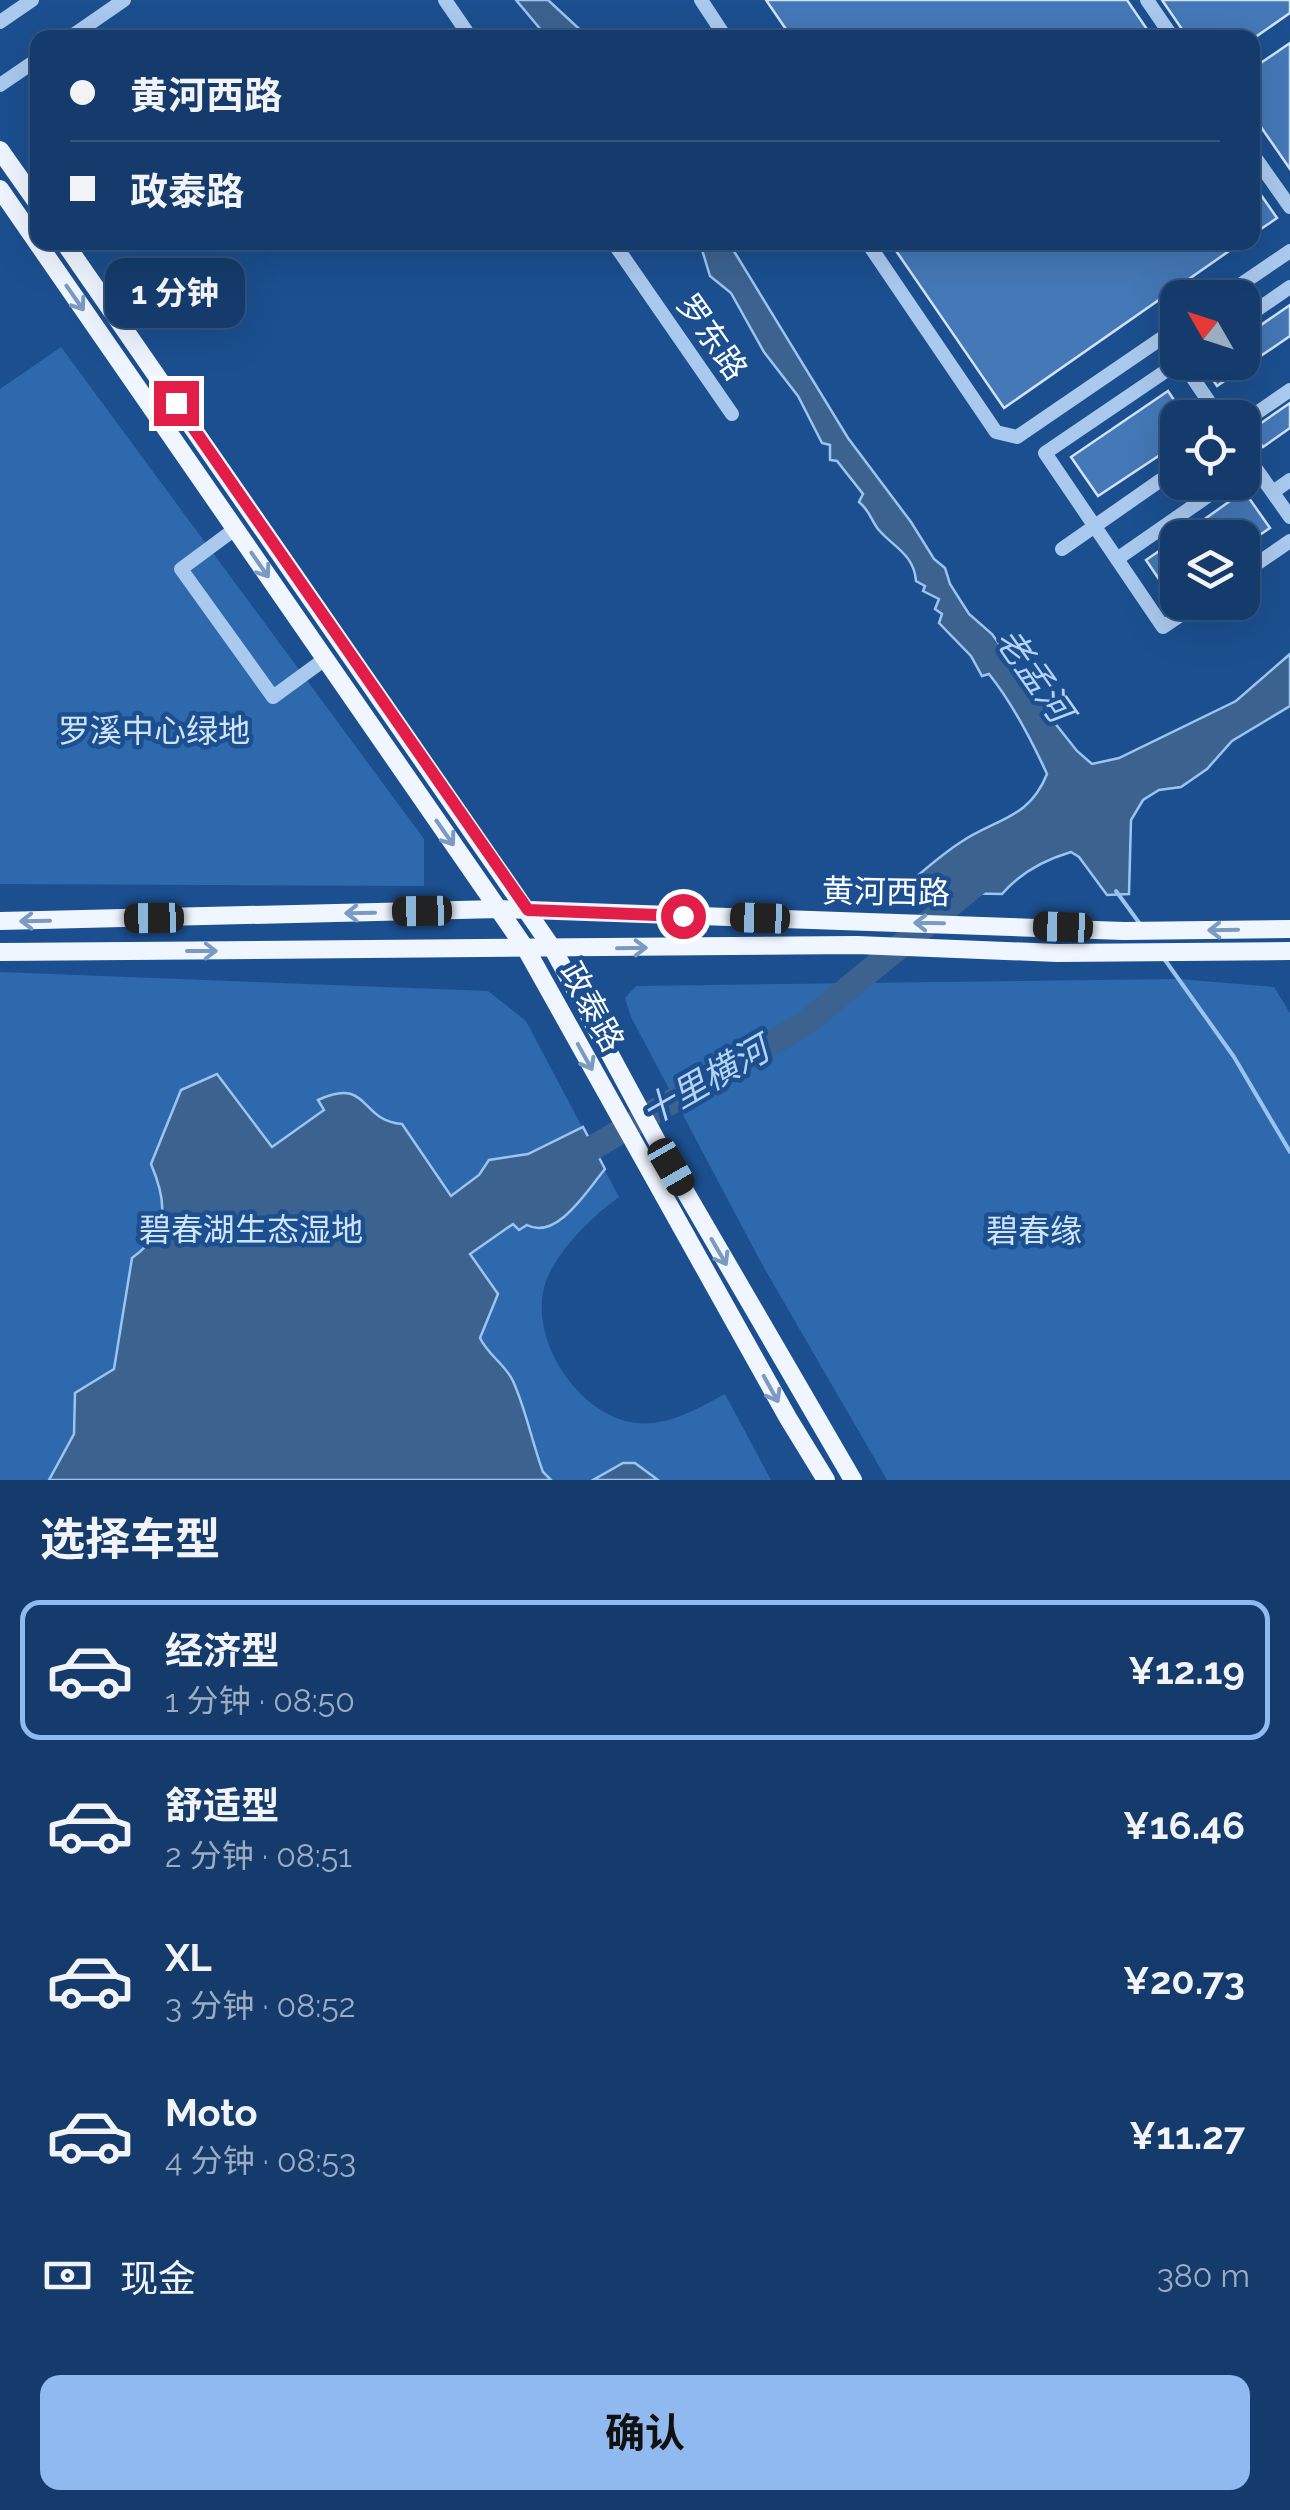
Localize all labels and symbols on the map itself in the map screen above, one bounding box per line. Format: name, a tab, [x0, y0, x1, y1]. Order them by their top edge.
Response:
callout: 1 分钟	[106, 258, 246, 328]
north arrow	[1160, 280, 1260, 380]
one-way arrow	[64, 284, 85, 311]
street label: 罗东路	[670, 287, 755, 387]
route end	[154, 381, 199, 426]
one-way arrow	[249, 551, 270, 579]
water label: 老孟河	[987, 620, 1085, 734]
park label: 罗溪中心绿地	[58, 712, 250, 749]
one-way arrow	[434, 818, 455, 846]
street label: 黄河西路	[822, 872, 950, 911]
route start	[661, 894, 706, 939]
car	[392, 895, 452, 927]
car	[124, 902, 184, 934]
car	[729, 902, 791, 934]
one-way arrow	[344, 903, 376, 922]
one-way arrow	[19, 911, 51, 930]
car	[1032, 911, 1094, 943]
one-way arrow	[913, 914, 945, 933]
one-way arrow	[1208, 920, 1240, 940]
one-way arrow	[616, 938, 648, 958]
one-way arrow	[186, 942, 218, 960]
street label: 政泰路	[553, 956, 632, 1058]
water label: 十里横河	[634, 1025, 781, 1133]
one-way arrow	[576, 1042, 596, 1071]
car	[643, 1134, 699, 1200]
park label: 碧春湖生态湿地	[139, 1211, 363, 1248]
park label: 碧春缘	[986, 1212, 1082, 1249]
one-way arrow	[710, 1237, 730, 1266]
one-way arrow	[762, 1374, 782, 1403]

